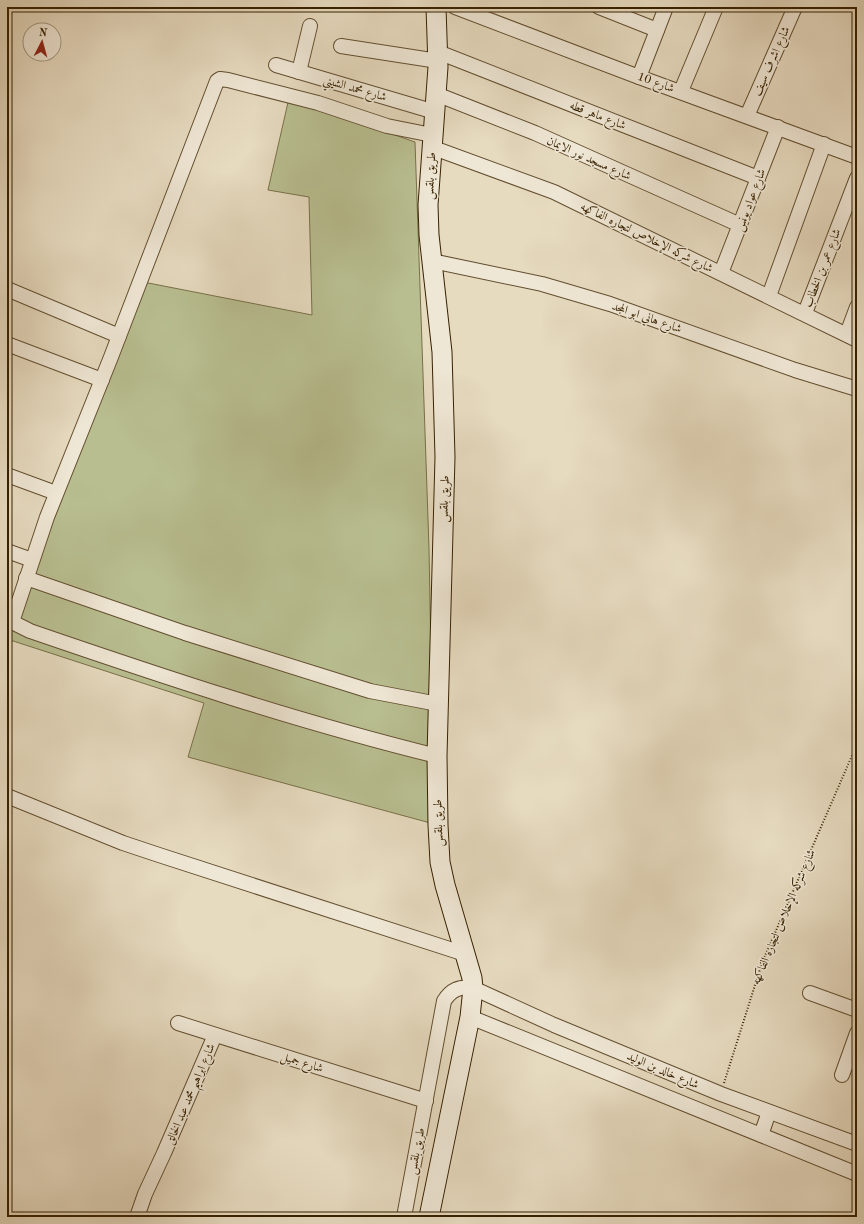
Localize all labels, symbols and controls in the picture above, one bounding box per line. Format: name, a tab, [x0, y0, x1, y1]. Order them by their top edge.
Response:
north arrow	[22, 22, 62, 62]
street label: شارع اشرف سيف	[751, 25, 796, 100]
text: N	[38, 28, 48, 40]
street label: شارع 10	[634, 71, 676, 99]
street label: شارع محمد الشيني	[320, 74, 388, 109]
street label: شارع ماهر قطه	[566, 100, 628, 136]
street label: شارع مسجد نور الايمان	[543, 135, 633, 187]
street label: طريق بلقس	[424, 152, 440, 200]
street label: شارع عواد يونس	[734, 167, 772, 235]
street label: شارع شركه الإخلاص لتجاره الفاكهه	[577, 198, 716, 279]
street label: شارع عمر بن الخطاب	[802, 227, 847, 311]
street label: شارع هاني ابو المجد	[609, 299, 684, 339]
street label: طريق بلقس	[438, 475, 454, 523]
street label: طريق بلقس	[432, 799, 448, 847]
street label: شارع شركه الإخلاص لتجاره الفاكهه	[747, 847, 822, 988]
street label: شارع ابراهيم محمد عبد الخالق	[164, 1042, 222, 1149]
street label: شارع خالد بن الوليد	[623, 1050, 701, 1095]
street label: شارع جميل	[278, 1051, 324, 1079]
street label: طريق بلقس	[407, 1127, 429, 1176]

